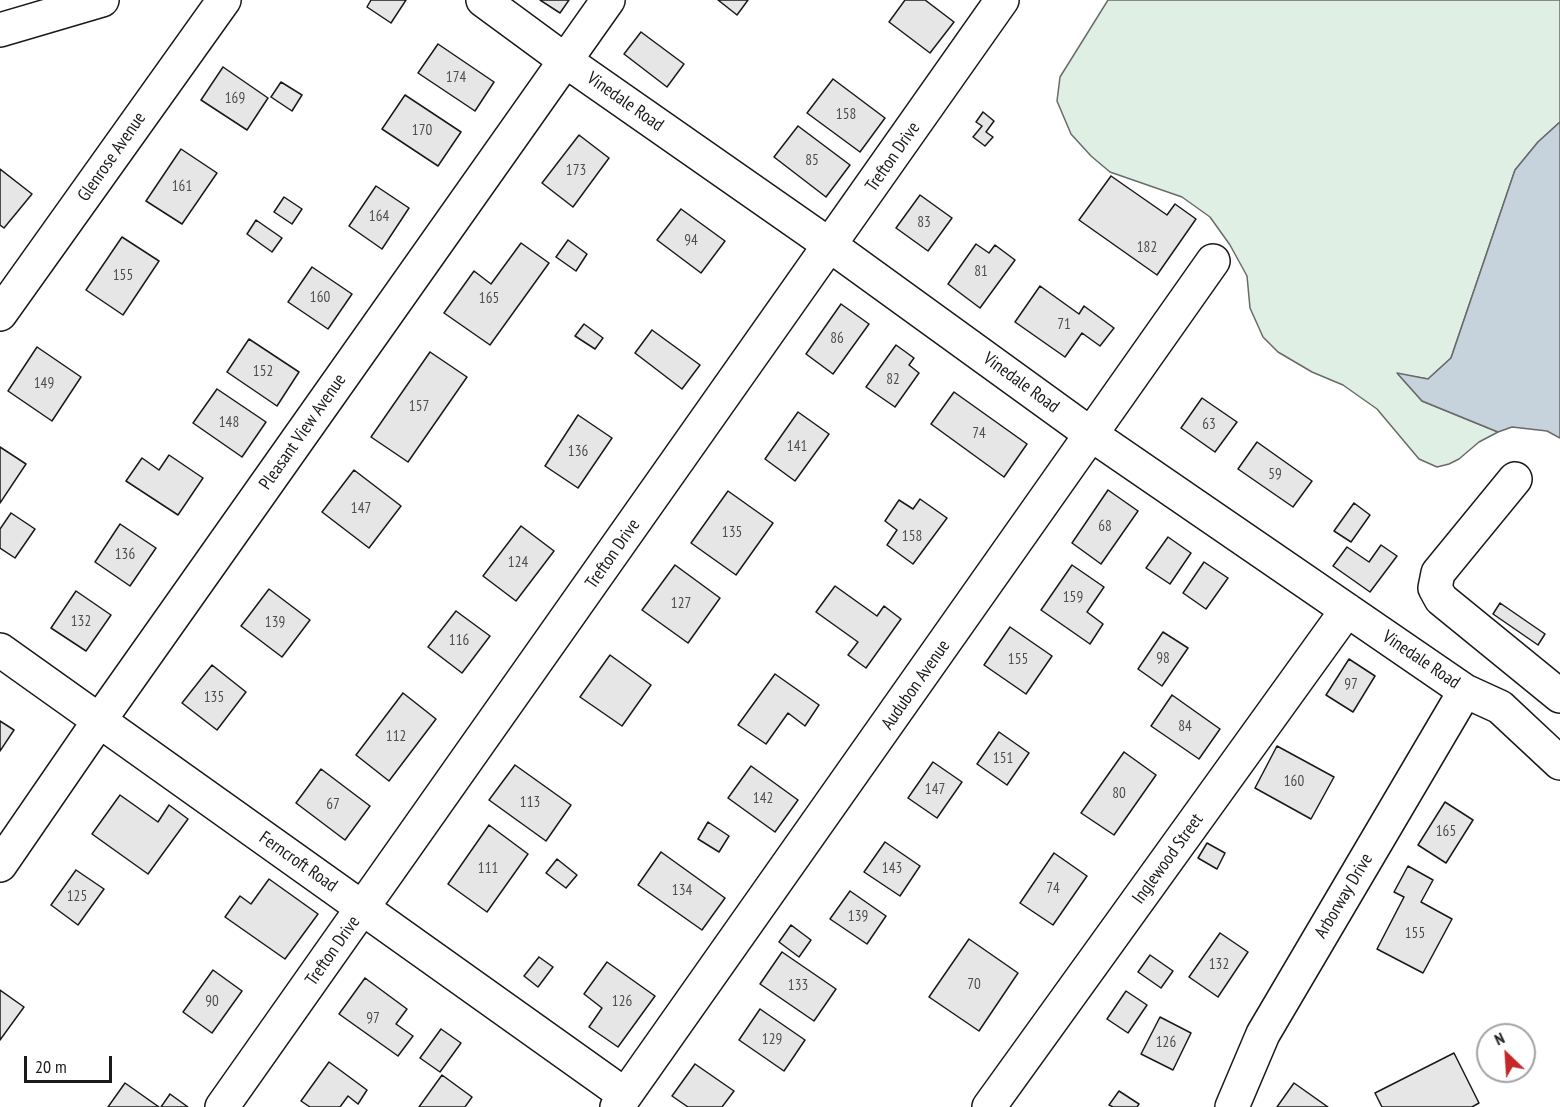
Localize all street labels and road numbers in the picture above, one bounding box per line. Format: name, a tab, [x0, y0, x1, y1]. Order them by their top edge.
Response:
street label: Vinedale Road	[582, 68, 668, 136]
street label: Glenrose Avenue	[73, 108, 151, 206]
street label: Trefton Drive	[861, 118, 925, 196]
street label: Vinedale Road	[979, 348, 1063, 418]
street label: Pleasant View Avenue	[255, 370, 351, 494]
street label: Trefton Drive	[581, 515, 645, 593]
street label: Vinedale Road	[1378, 626, 1464, 694]
street label: Audubon Avenue	[877, 636, 955, 734]
street label: Inglewood Street	[1128, 810, 1208, 908]
street label: Ferncroft Road	[255, 827, 341, 897]
street label: Arborway Drive	[1310, 850, 1378, 942]
street label: Trefton Drive	[301, 912, 365, 990]

